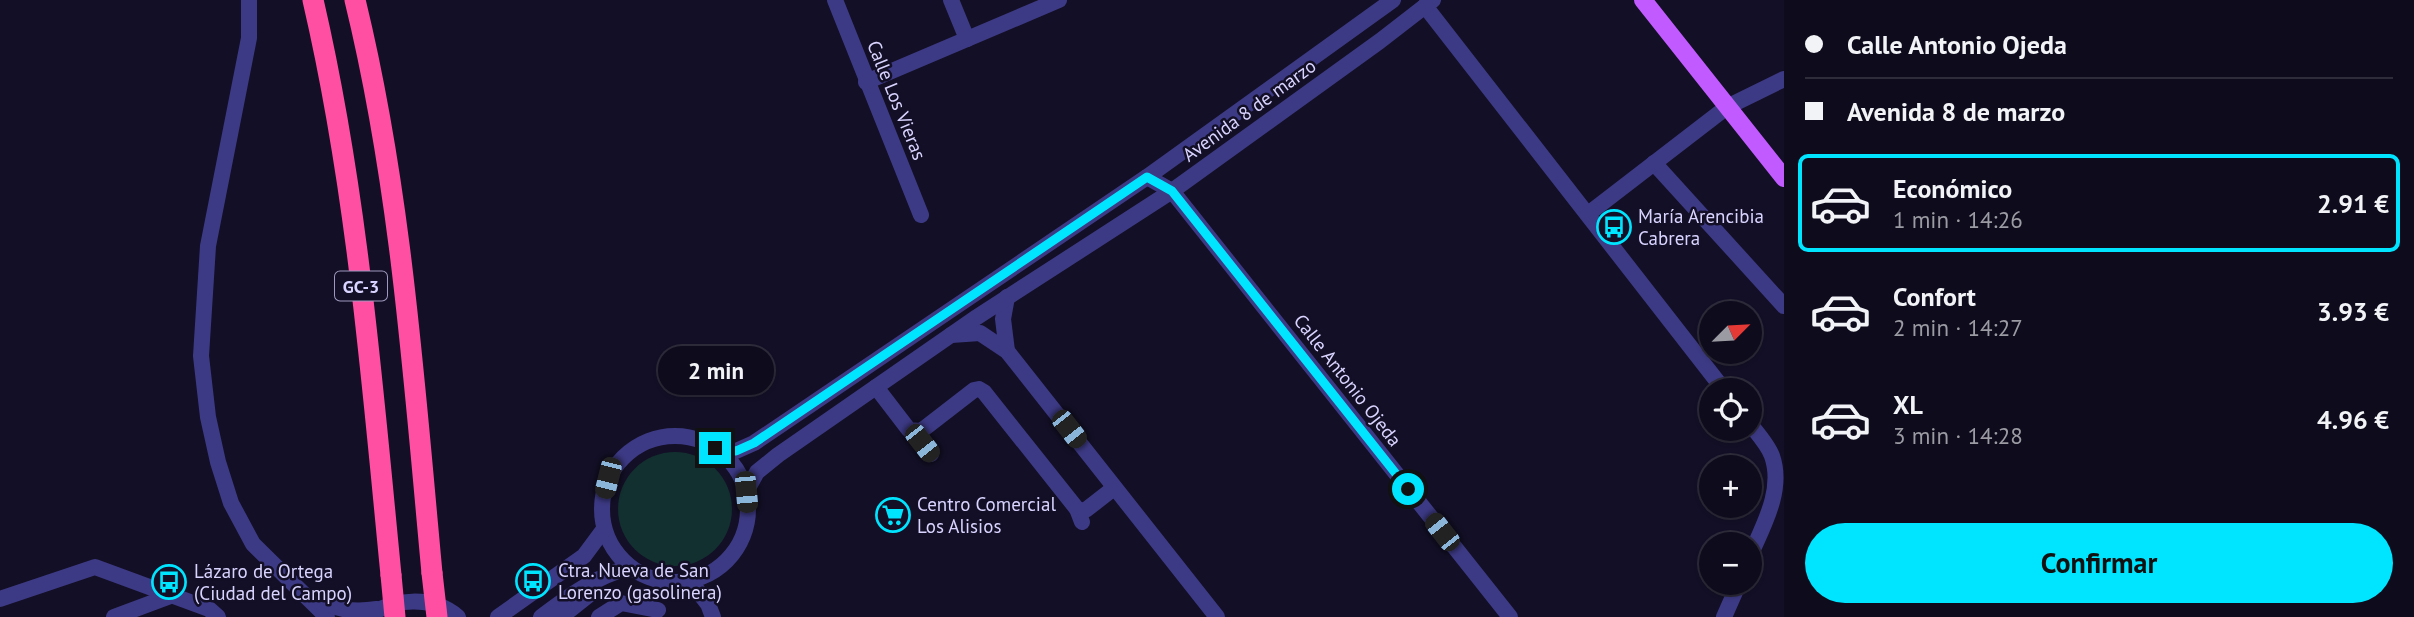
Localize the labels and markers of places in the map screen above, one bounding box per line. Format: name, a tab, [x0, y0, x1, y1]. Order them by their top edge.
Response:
place label: María Arencibia Cabrera	[1638, 204, 1764, 250]
bus stop icon: María Arencibia Cabrera	[1595, 208, 1633, 246]
place label: Centro Comercial Los Alisios	[917, 492, 1056, 538]
supermarket icon: Centro Comercial Los Alisios	[874, 496, 912, 534]
place label: Ctra. Nueva de San Lorenzo (gasolinera)	[558, 558, 722, 604]
place label: Lázaro de Ortega (Ciudad del Campo)	[194, 559, 352, 605]
bus stop icon: Ctra. Nueva de San Lorenzo (gasolinera)	[514, 562, 552, 600]
bus stop icon: Lázaro de Ortega (Ciudad del Campo)	[150, 563, 188, 601]

